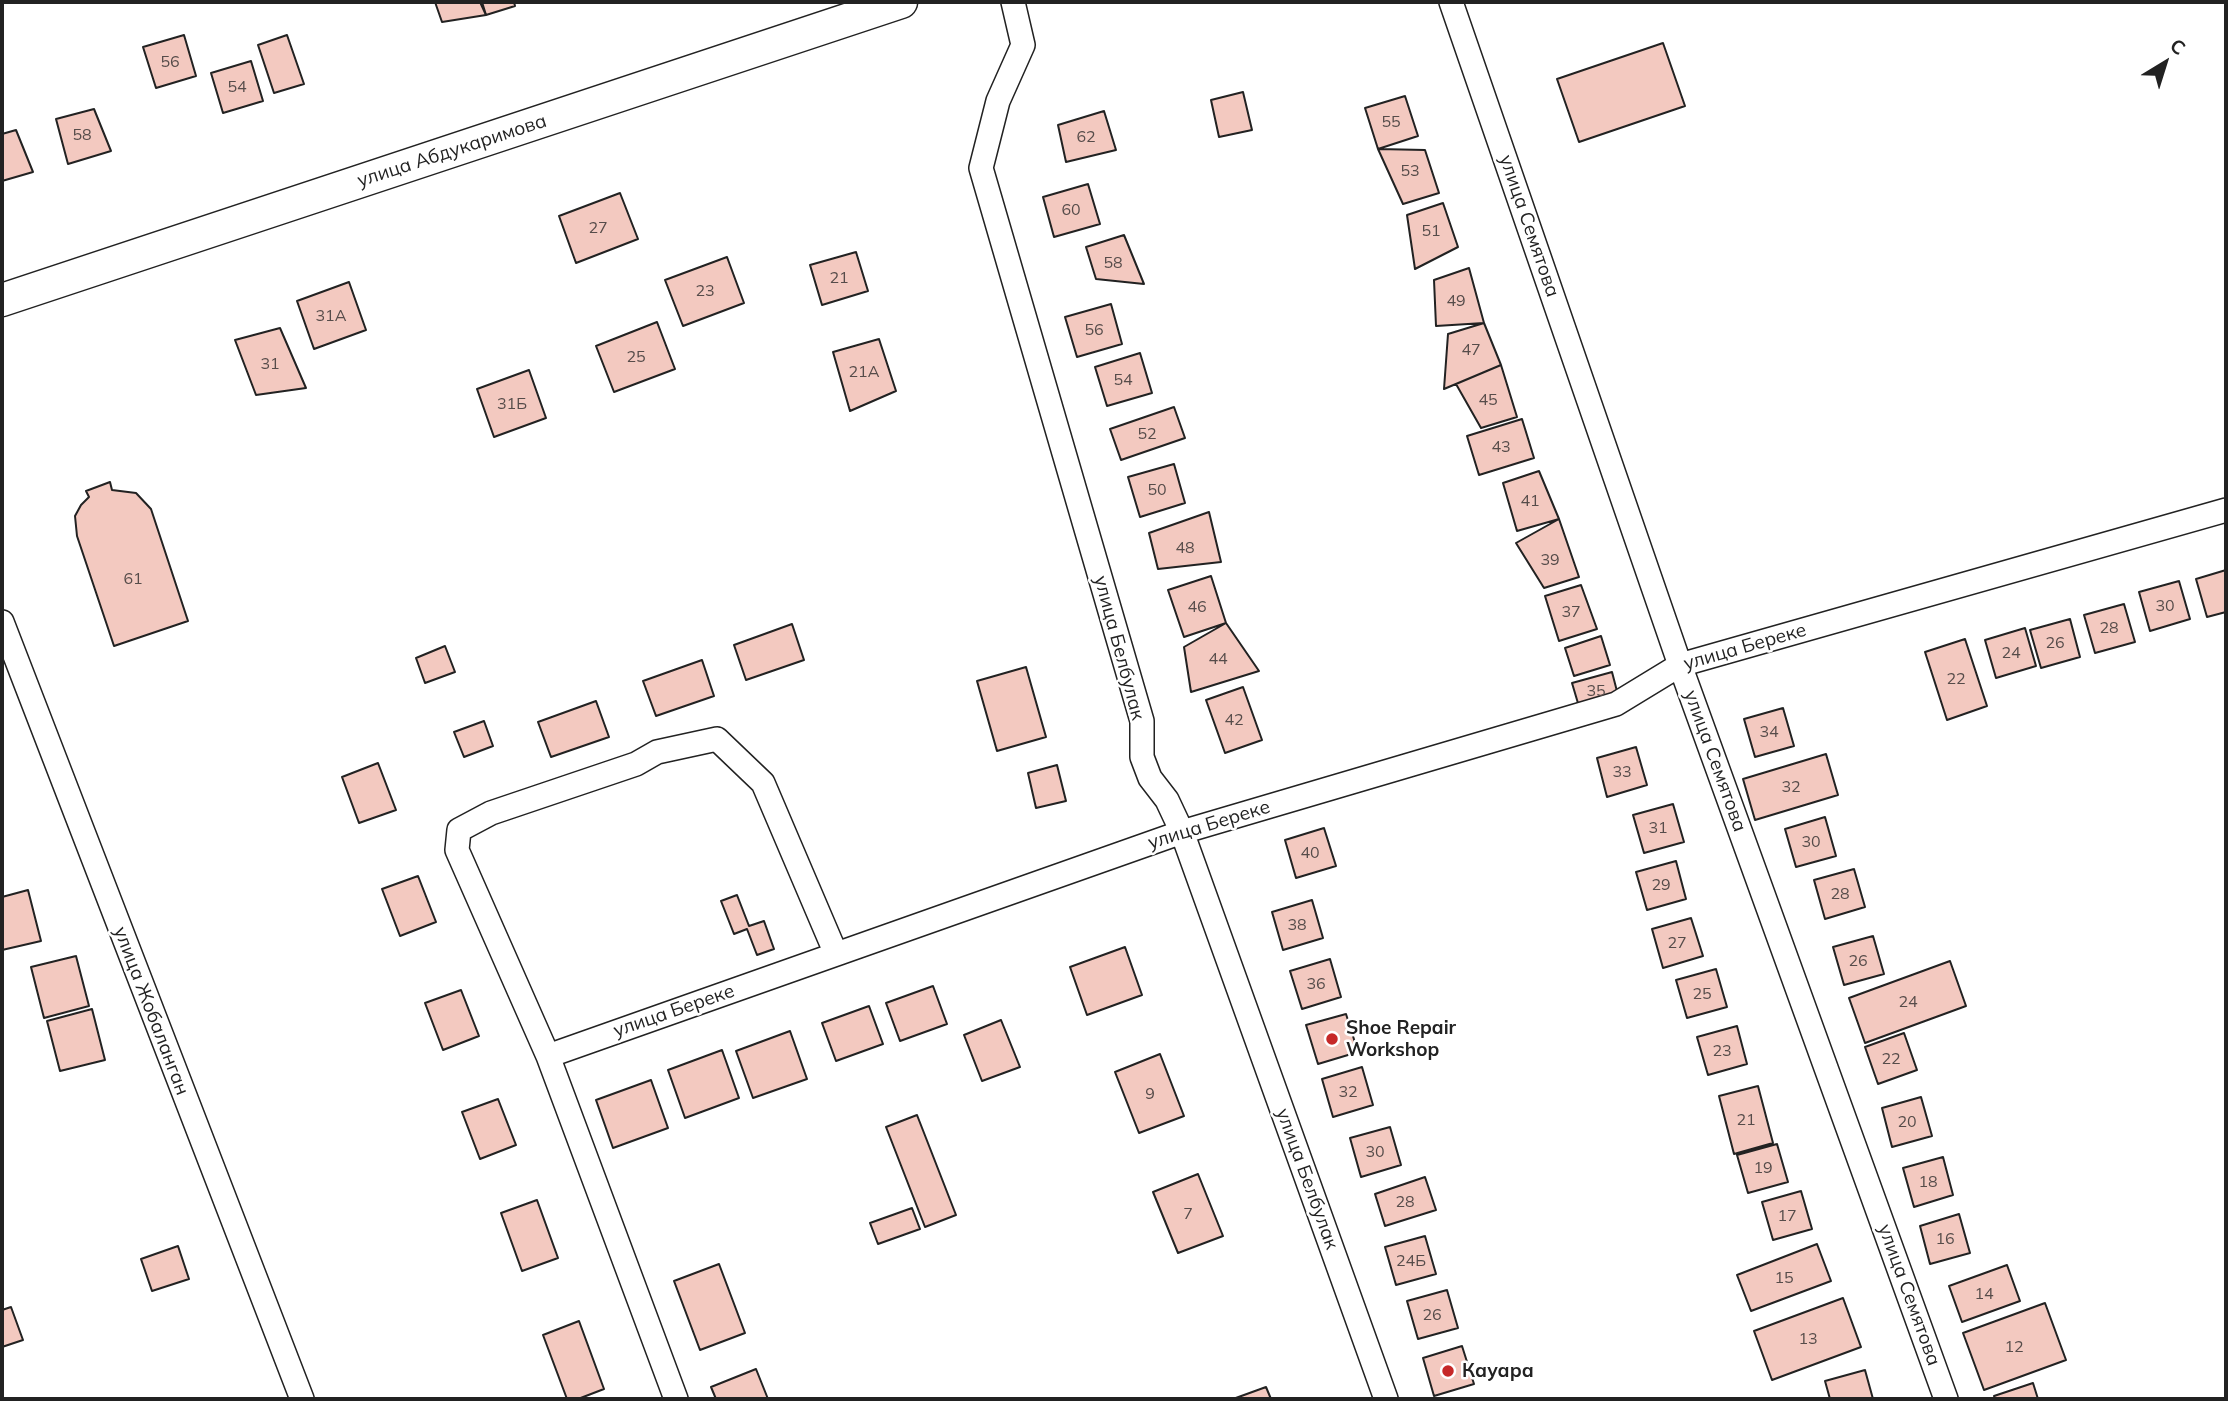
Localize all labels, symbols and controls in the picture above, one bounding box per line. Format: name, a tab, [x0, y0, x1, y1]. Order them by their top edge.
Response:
north arrow	[2130, 28, 2200, 98]
text: С	[2165, 33, 2190, 60]
house number: 56	[160, 52, 180, 72]
house number: 54	[227, 77, 247, 97]
street label: улица Абдукаримова	[355, 110, 549, 192]
house number: 55	[1381, 112, 1401, 132]
house number: 58	[72, 125, 92, 145]
house number: 62	[1076, 127, 1096, 147]
street label: улица Семятова	[1494, 152, 1564, 300]
house number: 53	[1400, 161, 1420, 181]
house number: 60	[1061, 200, 1081, 220]
house number: 27	[588, 218, 608, 238]
house number: 51	[1421, 221, 1441, 241]
house number: 58	[1103, 253, 1123, 273]
house number: 21	[829, 268, 849, 288]
house number: 23	[695, 281, 715, 301]
house number: 49	[1446, 291, 1466, 311]
house number: 31А	[316, 306, 346, 326]
house number: 56	[1084, 320, 1104, 340]
house number: 47	[1461, 340, 1481, 360]
house number: 25	[626, 347, 646, 367]
house number: 31	[260, 354, 280, 374]
house number: 21А	[849, 362, 879, 382]
house number: 54	[1113, 370, 1133, 390]
house number: 45	[1478, 390, 1498, 410]
house number: 31Б	[497, 394, 527, 414]
house number: 52	[1137, 424, 1157, 444]
house number: 43	[1491, 437, 1511, 457]
house number: 50	[1147, 480, 1167, 500]
house number: 41	[1520, 491, 1540, 511]
house number: 48	[1175, 538, 1195, 558]
house number: 39	[1540, 550, 1560, 570]
house number: 61	[123, 569, 143, 589]
street label: улица Белбулак	[1089, 573, 1149, 723]
house number: 30	[2155, 596, 2175, 616]
house number: 46	[1187, 597, 1207, 617]
house number: 37	[1561, 602, 1581, 622]
house number: 28	[2099, 618, 2119, 638]
street label: улица Береке	[1681, 619, 1809, 675]
house number: 26	[2045, 633, 2065, 653]
house number: 24	[2001, 643, 2021, 663]
house number: 44	[1208, 649, 1228, 669]
house number: 22	[1946, 669, 1966, 689]
house number: 35	[1586, 681, 1606, 701]
street label: улица Семятова	[1679, 687, 1751, 835]
house number: 42	[1224, 710, 1244, 730]
house number: 34	[1759, 722, 1779, 742]
house number: 33	[1612, 762, 1632, 782]
house number: 32	[1781, 777, 1801, 797]
street label: улица Береке	[1145, 796, 1273, 854]
house number: 31	[1648, 818, 1668, 838]
house number: 30	[1801, 832, 1821, 852]
house number: 40	[1300, 843, 1320, 863]
house number: 29	[1651, 875, 1671, 895]
house number: 28	[1830, 884, 1850, 904]
house number: 38	[1287, 915, 1307, 935]
street label: улица Жобаланган	[108, 924, 194, 1098]
house number: 27	[1667, 933, 1687, 953]
house number: 26	[1848, 951, 1868, 971]
house number: 36	[1306, 974, 1326, 994]
street label: улица Береке	[610, 980, 738, 1042]
house number: 25	[1692, 984, 1712, 1004]
house number: 24	[1898, 992, 1918, 1012]
place label: Shoe Repair Workshop	[1346, 1017, 1456, 1061]
marker: Shoe Repair Workshop	[1324, 1031, 1340, 1047]
house number: 23	[1712, 1041, 1732, 1061]
house number: 22	[1881, 1049, 1901, 1069]
house number: 32	[1338, 1082, 1358, 1102]
house number: 9	[1145, 1084, 1155, 1104]
street label: улица Белбулак	[1271, 1105, 1343, 1253]
house number: 21	[1736, 1110, 1756, 1130]
house number: 20	[1897, 1112, 1917, 1132]
house number: 30	[1365, 1142, 1385, 1162]
house number: 19	[1753, 1158, 1773, 1178]
house number: 18	[1918, 1172, 1938, 1192]
house number: 28	[1395, 1192, 1415, 1212]
house number: 7	[1183, 1204, 1193, 1224]
house number: 17	[1777, 1206, 1797, 1226]
street label: улица Семятова	[1873, 1221, 1945, 1369]
house number: 16	[1935, 1229, 1955, 1249]
house number: 24Б	[1396, 1251, 1426, 1271]
house number: 15	[1774, 1268, 1794, 1288]
house number: 14	[1974, 1284, 1994, 1304]
house number: 26	[1422, 1305, 1442, 1325]
house number: 13	[1798, 1329, 1818, 1349]
house number: 12	[2004, 1337, 2024, 1357]
place label: Кауара	[1462, 1360, 1534, 1382]
marker: Кауара	[1440, 1363, 1456, 1379]

